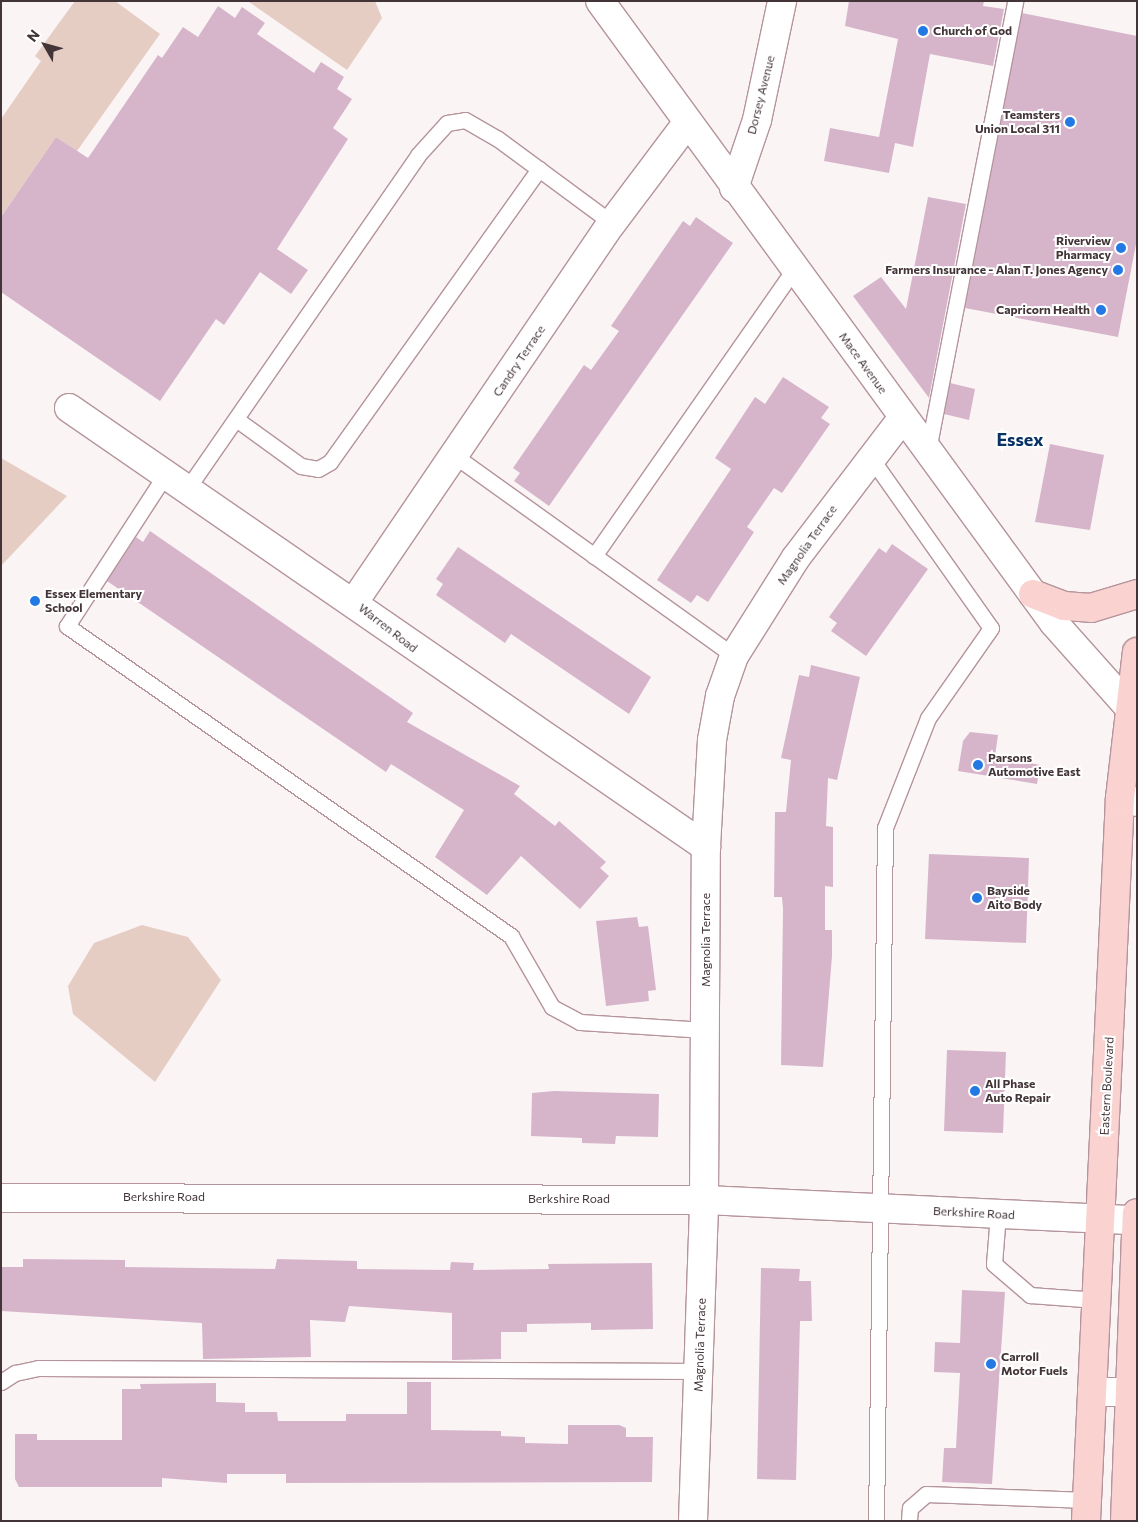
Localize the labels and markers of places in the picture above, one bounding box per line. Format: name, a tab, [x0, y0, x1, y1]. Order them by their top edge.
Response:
place label: Church of God	[933, 24, 1012, 38]
marker: Church of God	[917, 25, 929, 37]
place label: Teamsters Union Local 311	[975, 108, 1060, 136]
marker: Teamsters Union Local 311	[1064, 116, 1076, 128]
place label: Riverview Pharmacy	[1056, 234, 1111, 262]
marker: Riverview Pharmacy	[1115, 242, 1127, 254]
place label: Farmers Insurance - Alan T. Jones Agency	[885, 263, 1108, 277]
marker: Farmers Insurance - Alan T. Jones Agency	[1112, 264, 1124, 276]
place label: Capricorn Health	[996, 303, 1090, 317]
marker: Capricorn Health	[1094, 303, 1108, 317]
place label: Essex Elementary School	[45, 587, 142, 615]
marker: Essex Elementary School	[29, 595, 41, 607]
place label: Parsons Automotive East	[988, 751, 1080, 779]
marker: Parsons Automotive East	[972, 759, 984, 771]
place label: Bayside Aito Body	[987, 884, 1042, 912]
marker: Bayside Aito Body	[971, 892, 983, 904]
place label: All Phase Auto Repair	[985, 1077, 1051, 1105]
marker: All Phase Auto Repair	[969, 1085, 981, 1097]
place label: Carroll Motor Fuels	[1001, 1350, 1068, 1378]
marker: Carroll Motor Fuels	[985, 1358, 997, 1370]

